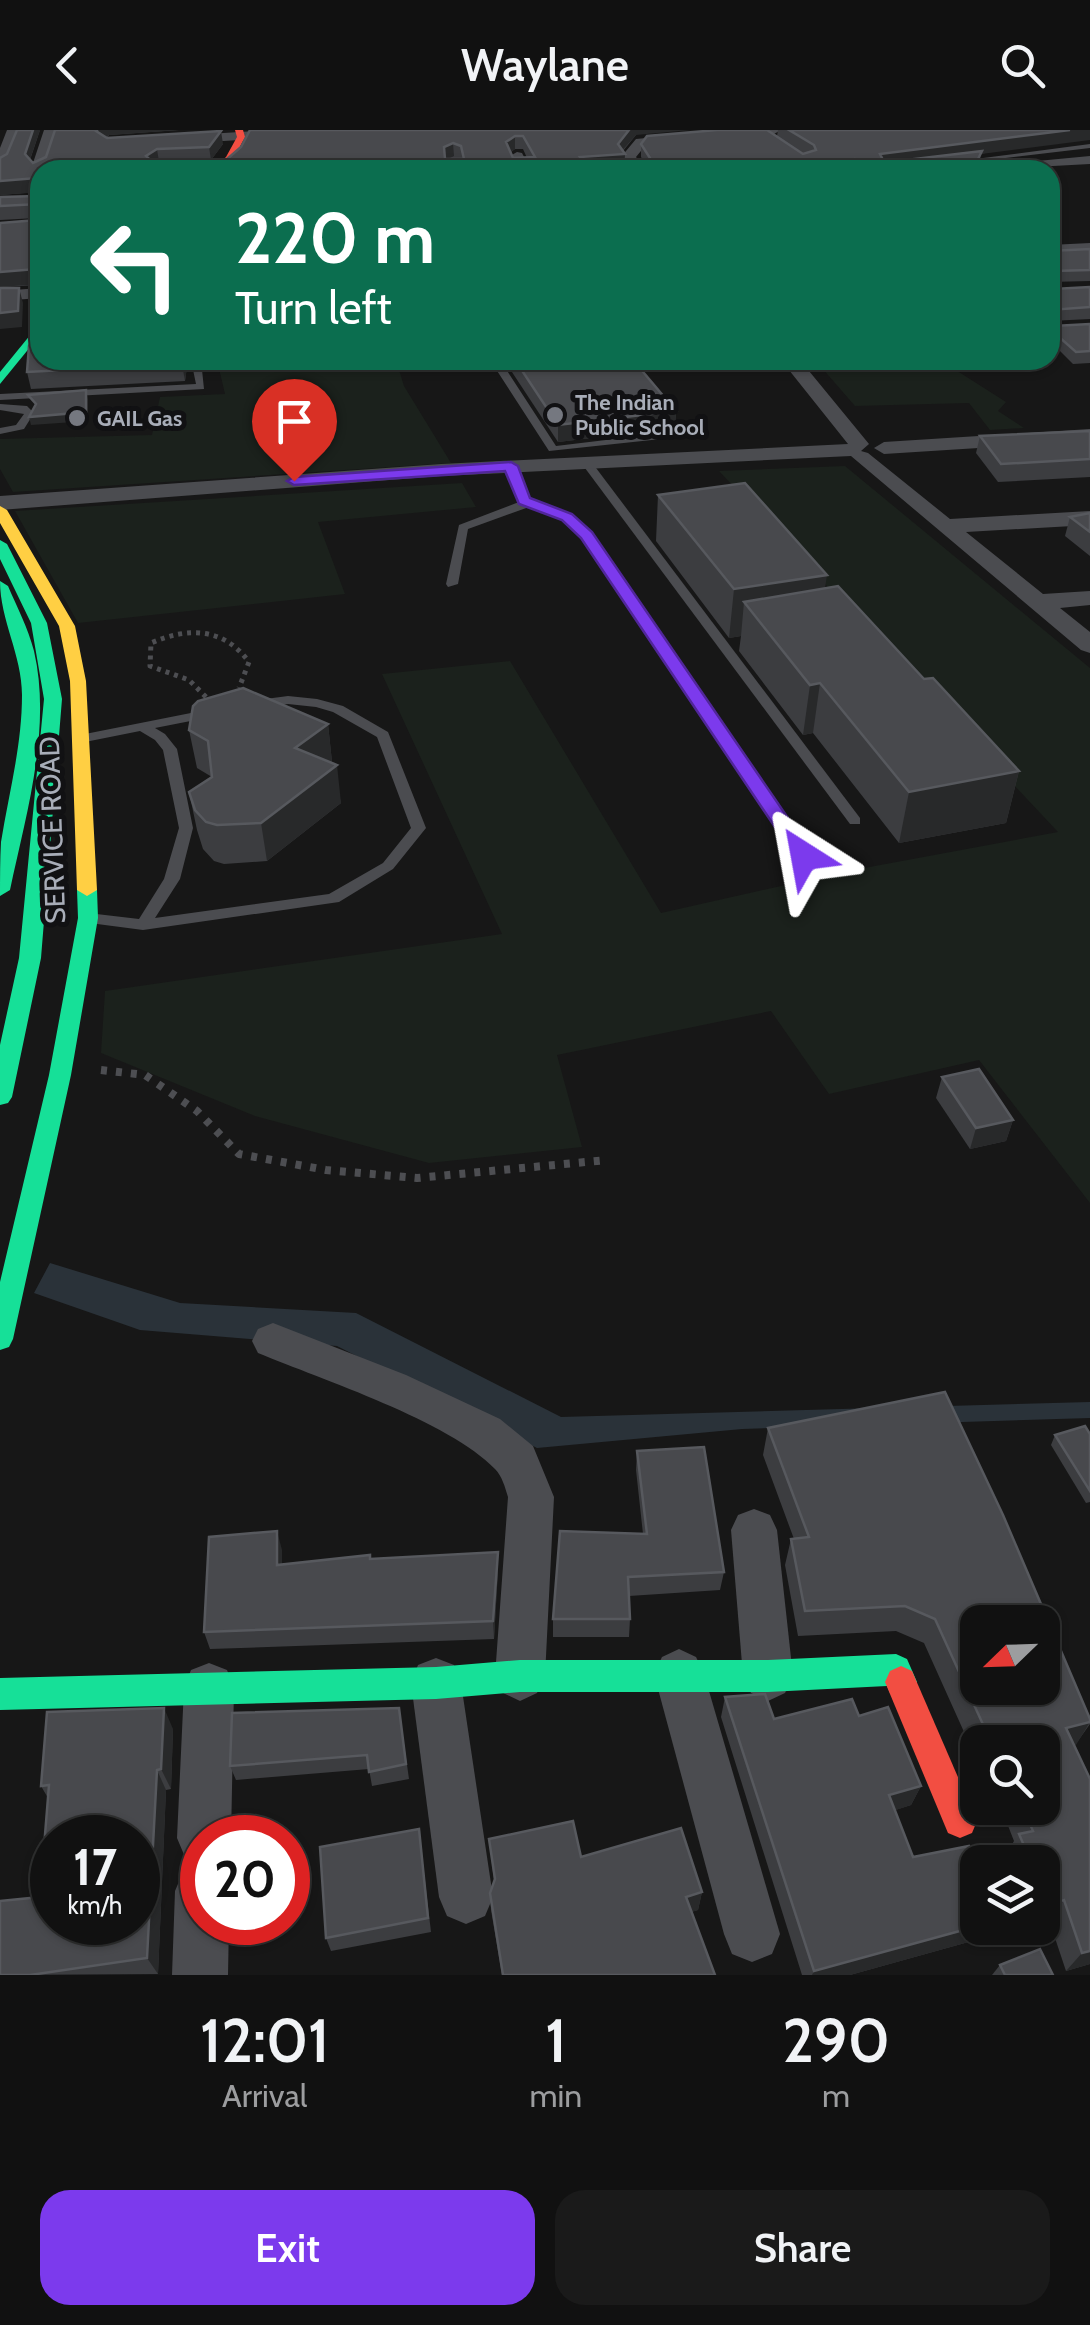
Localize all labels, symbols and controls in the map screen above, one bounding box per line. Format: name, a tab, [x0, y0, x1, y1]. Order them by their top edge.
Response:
icon: back	[40, 38, 95, 93]
text: Waylane	[461, 38, 629, 92]
icon: search	[995, 38, 1050, 93]
text: 220 m	[235, 195, 435, 281]
icon: left	[70, 200, 200, 330]
text: Turn left	[235, 281, 392, 335]
pin	[252, 379, 337, 482]
place label: The Indian Public School	[575, 389, 705, 441]
icon: arrive	[267, 394, 322, 449]
marker: The Indian Public School	[544, 404, 566, 426]
place label: GAIL Gas	[97, 405, 182, 432]
marker: GAIL Gas	[66, 407, 88, 429]
street label: SERVICE ROAD	[32, 736, 72, 924]
position arrow	[752, 804, 856, 908]
north arrow	[960, 1605, 1060, 1705]
map controls	[960, 1605, 1060, 1945]
button: search	[960, 1725, 1060, 1825]
speed limit sign: 20	[180, 1815, 310, 1945]
text: 17	[73, 1837, 117, 1898]
button: layers	[960, 1845, 1060, 1945]
text: km/h	[68, 1890, 122, 1920]
text: 12:01	[200, 2004, 329, 2077]
text: 1	[545, 2004, 566, 2077]
text: 290	[782, 2004, 890, 2077]
text: Arrival	[222, 2076, 307, 2115]
text: min	[529, 2076, 582, 2115]
text: m	[822, 2076, 850, 2115]
button: Exit	[40, 2190, 535, 2305]
button: Share	[555, 2190, 1050, 2305]

